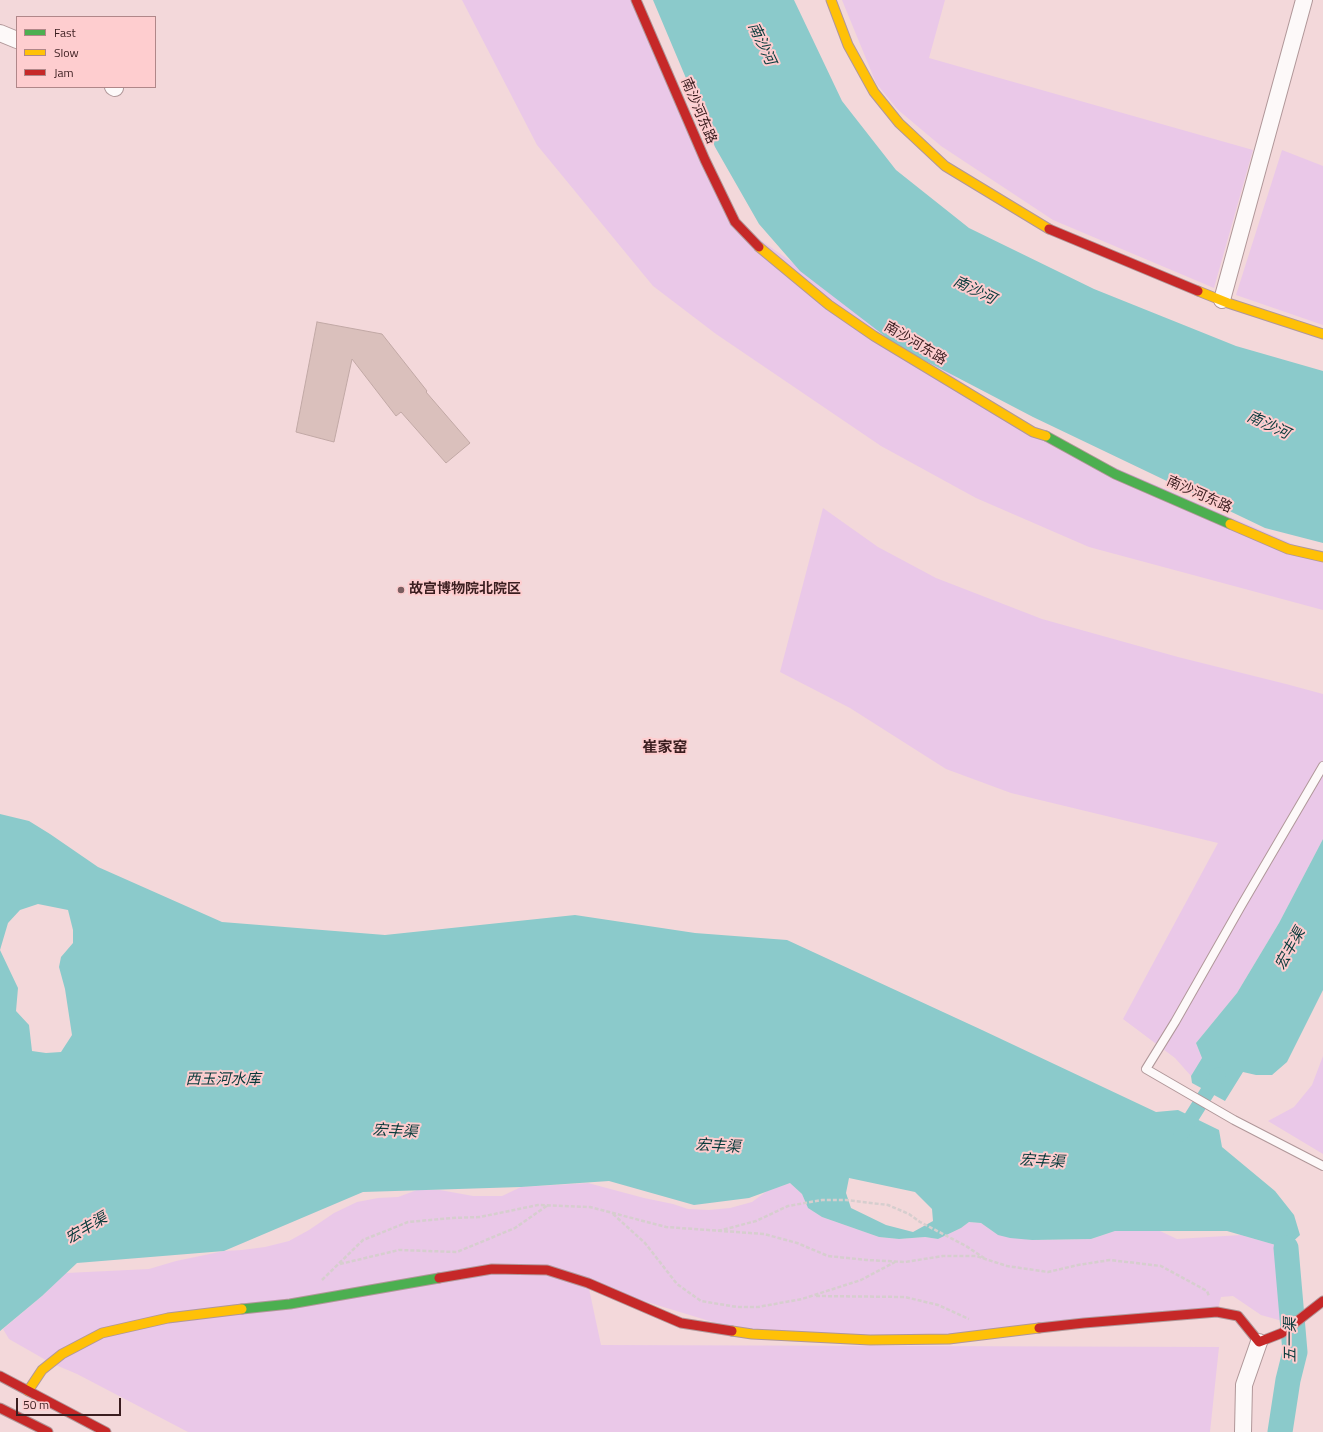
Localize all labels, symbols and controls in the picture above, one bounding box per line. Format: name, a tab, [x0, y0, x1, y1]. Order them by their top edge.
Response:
legend	[16, 16, 156, 88]
water label: 南沙河	[743, 20, 779, 68]
text: Fast	[54, 23, 76, 42]
text: Slow	[54, 43, 79, 62]
text: Jam	[54, 63, 74, 82]
street label: 南沙河东路	[677, 76, 719, 146]
water label: 南沙河	[950, 273, 998, 309]
street label: 南沙河东路	[881, 319, 949, 369]
water label: 南沙河	[1244, 408, 1292, 444]
street label: 南沙河东路	[1164, 473, 1234, 517]
place label: 故宫博物院北院区	[409, 582, 521, 598]
marker: 故宫博物院北院区	[396, 585, 406, 595]
district label: 崔家窑	[643, 739, 687, 757]
water label: 宏丰渠	[1272, 925, 1310, 973]
water label: 西玉河水库	[186, 1071, 260, 1089]
water label: 宏丰渠	[372, 1122, 418, 1142]
water label: 宏丰渠	[695, 1137, 741, 1157]
water label: 宏丰渠	[1019, 1152, 1065, 1172]
water label: 宏丰渠	[63, 1210, 111, 1248]
water label: 五一渠	[1282, 1318, 1300, 1362]
scale bar	[18, 1390, 123, 1416]
text: 50 m	[23, 1395, 49, 1414]

